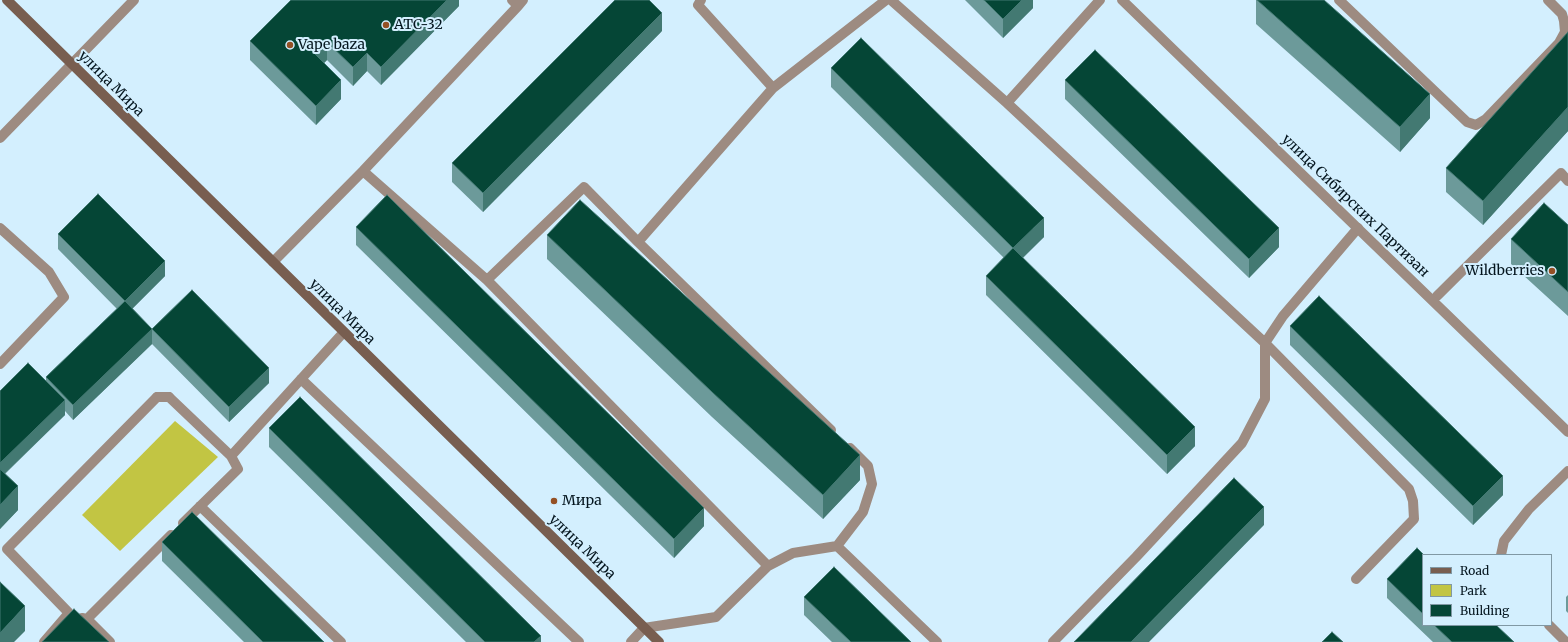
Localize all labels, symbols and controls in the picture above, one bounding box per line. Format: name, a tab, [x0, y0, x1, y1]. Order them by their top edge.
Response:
place label: АТС-32	[394, 17, 443, 33]
marker: АТС-32	[381, 20, 391, 30]
place label: Vape baza	[298, 37, 365, 53]
marker: Vape baza	[285, 40, 295, 50]
street label: улица Мира	[75, 48, 147, 120]
street label: улица Сибирских Партизан	[1278, 131, 1432, 281]
place label: Wildberries	[1465, 263, 1544, 279]
marker: Wildberries	[1547, 266, 1557, 276]
street label: улица Мира	[306, 276, 378, 348]
place label: Мира	[562, 493, 602, 509]
marker: Мира	[549, 496, 559, 506]
street label: улица Мира	[545, 511, 619, 583]
legend	[1422, 554, 1552, 626]
text: Road	[1460, 563, 1489, 578]
text: Park	[1460, 583, 1487, 598]
text: Building	[1460, 603, 1509, 618]

